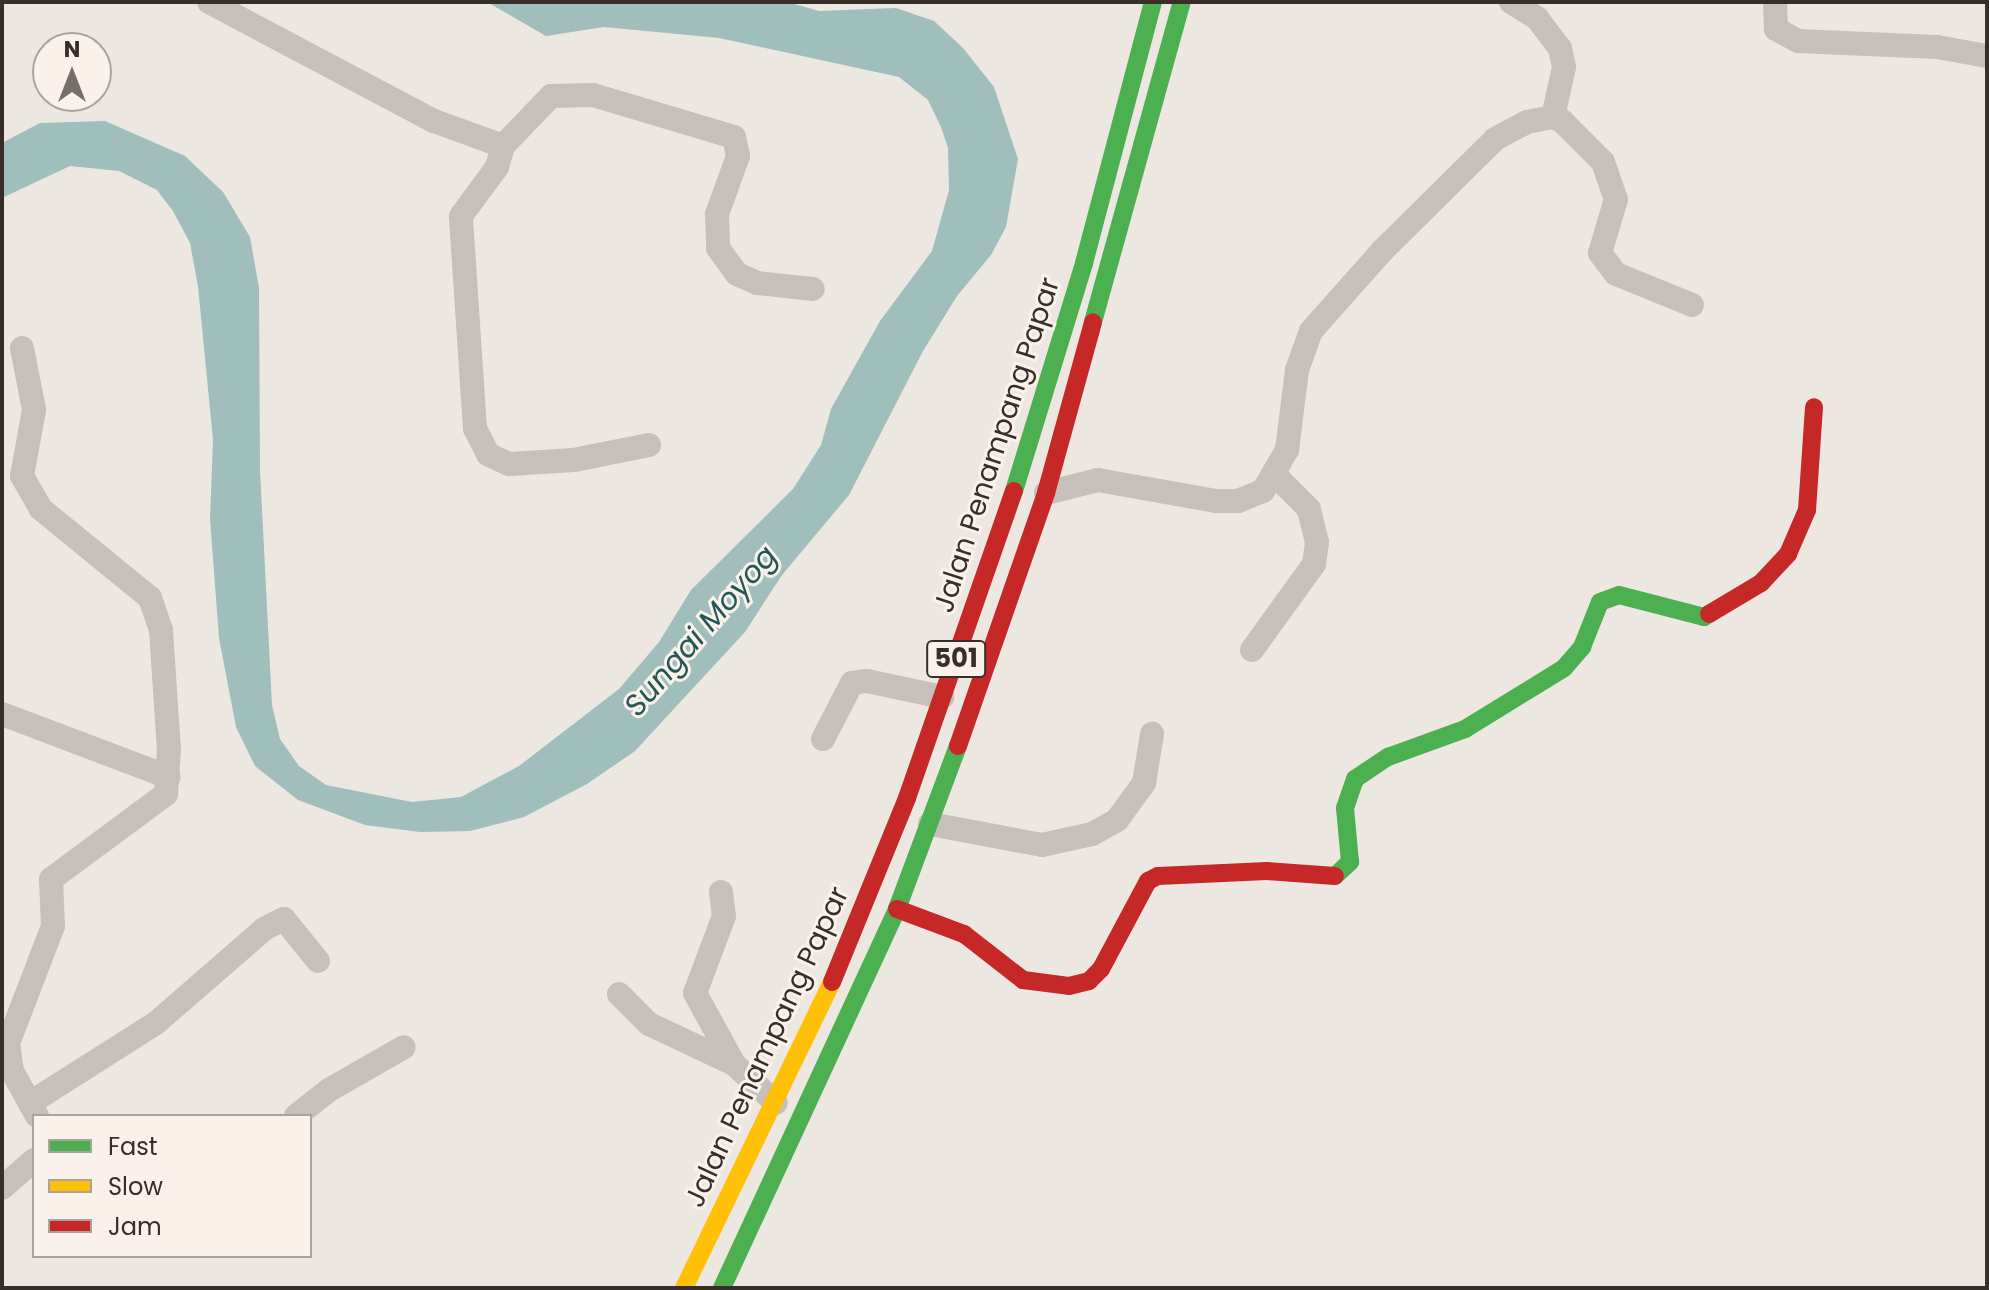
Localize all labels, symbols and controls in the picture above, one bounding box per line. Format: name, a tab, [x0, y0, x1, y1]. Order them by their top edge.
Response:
north arrow	[32, 32, 112, 112]
text: N	[64, 34, 80, 65]
street label: Jalan Penampang Papar	[927, 273, 1067, 617]
water label: Sungai Moyog	[617, 538, 785, 724]
road number: 501	[926, 637, 986, 681]
street label: Jalan Penampang Papar	[678, 881, 856, 1213]
legend	[32, 1114, 312, 1258]
text: Fast	[108, 1130, 158, 1163]
text: Slow	[108, 1170, 163, 1203]
text: Jam	[108, 1210, 162, 1243]

